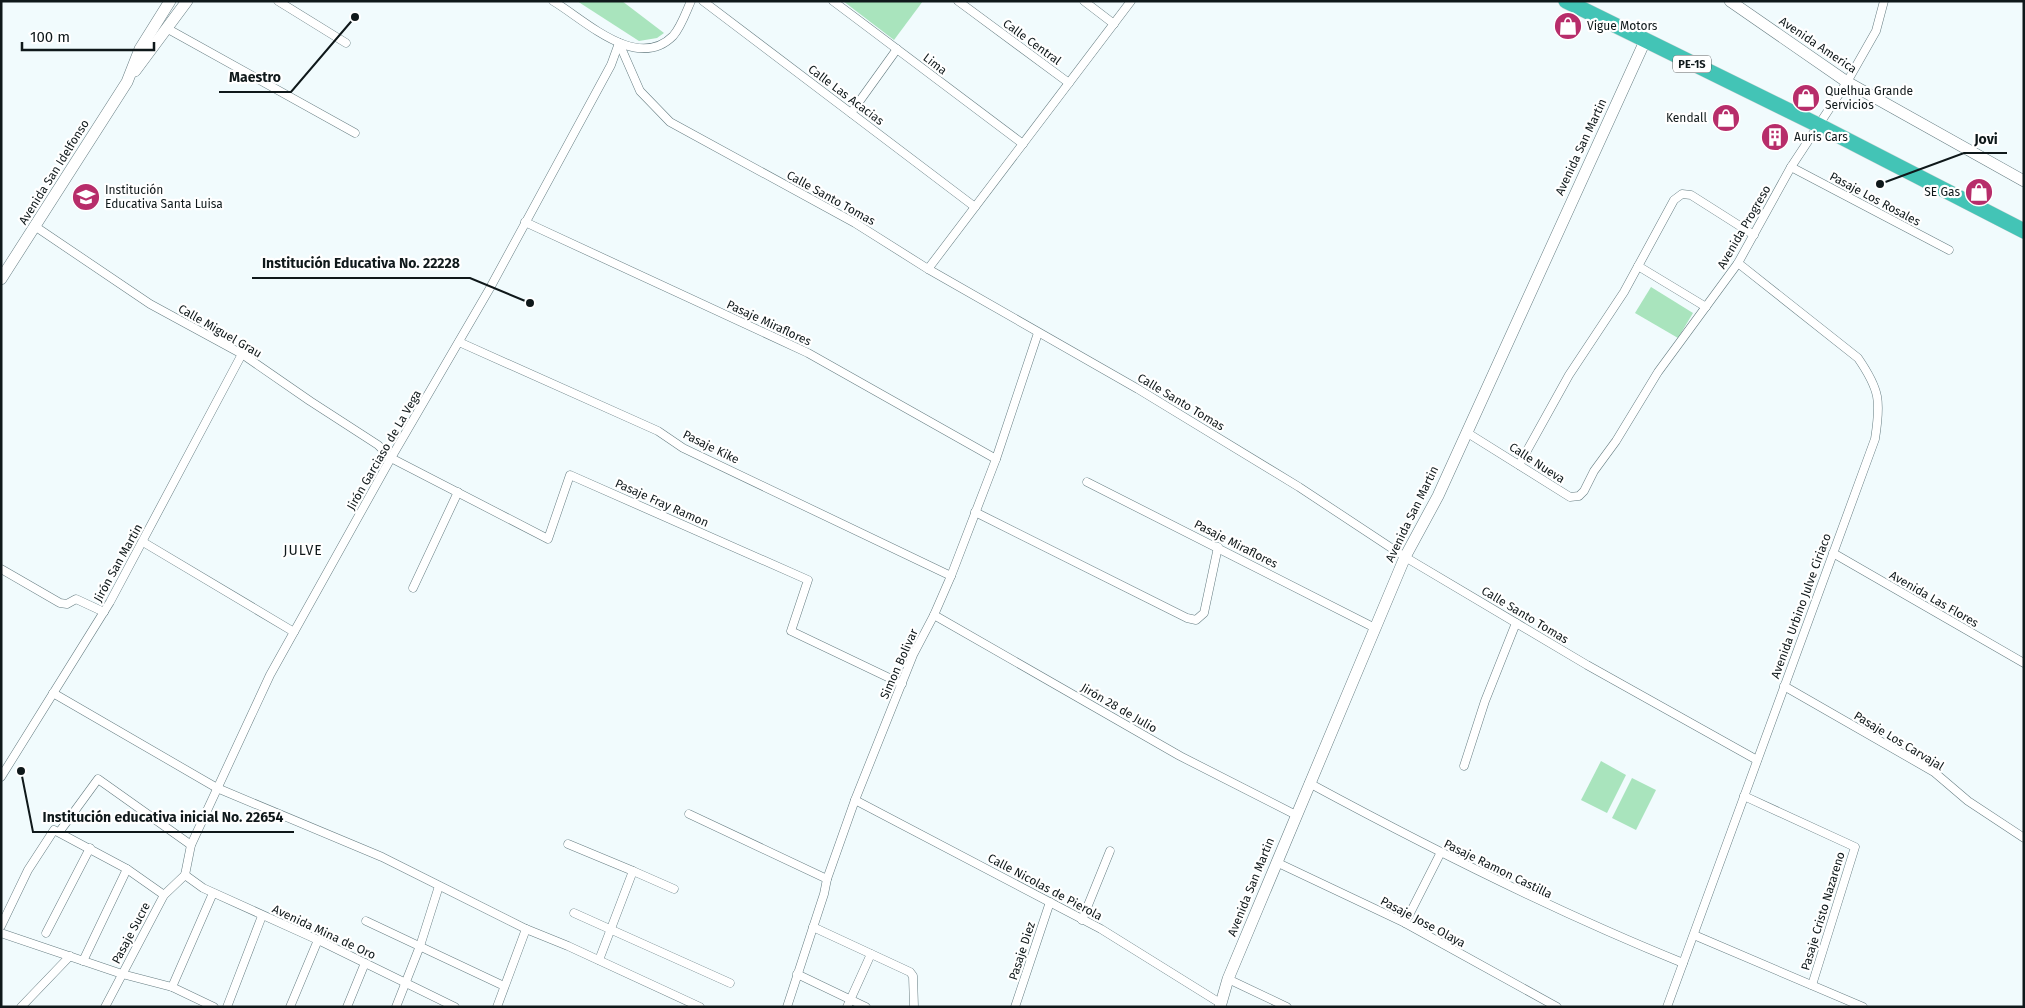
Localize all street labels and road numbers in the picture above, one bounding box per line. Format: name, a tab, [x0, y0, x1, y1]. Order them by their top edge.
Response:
street label: Avenida America	[1777, 14, 1859, 76]
street label: Calle Central	[1000, 16, 1064, 68]
street label: Lima	[920, 51, 950, 77]
road number: PE-1S	[1673, 56, 1711, 72]
street label: Calle Las Acacias	[805, 62, 887, 128]
street label: Avenida San Martin	[1552, 96, 1610, 198]
street label: Avenida San Idelfonso	[16, 117, 92, 227]
street label: Calle Santo Tomas	[784, 168, 878, 228]
street label: Pasaje Los Rosales	[1827, 169, 1923, 229]
street label: Avenida Progreso	[1714, 183, 1774, 271]
street label: Pasaje Miraflores	[725, 297, 814, 349]
street label: Calle Miguel Grau	[176, 301, 264, 361]
street label: Calle Santo Tomas	[1135, 371, 1227, 434]
street label: Jirón Garciaso de La Vega	[344, 388, 424, 512]
street label: Pasaje Kike	[681, 427, 741, 467]
street label: Calle Nueva	[1507, 440, 1567, 486]
street label: Avenida San Martin	[1383, 464, 1441, 564]
street label: Pasaje Fray Ramon	[613, 476, 711, 530]
street label: Pasaje Miraflores	[1192, 517, 1280, 571]
street label: Jirón San Martin	[91, 522, 145, 604]
street label: Avenida Urbino Julve Ciriaco	[1768, 531, 1834, 681]
street label: Avenida Las Flores	[1887, 568, 1981, 630]
street label: Calle Santo Tomas	[1479, 584, 1571, 647]
street label: Simon Bolivar	[877, 626, 921, 701]
street label: Jirón 28 de Julio	[1078, 681, 1160, 735]
street label: Pasaje Los Carvajal	[1852, 709, 1947, 774]
street label: Avenida San Martin	[1225, 836, 1277, 938]
street label: Pasaje Ramon Castilla	[1442, 837, 1554, 901]
street label: Pasaje Cristo Nazareno	[1798, 850, 1848, 972]
street label: Calle Nicolas de Pierola	[985, 851, 1105, 923]
street label: Pasaje Jose Olaya	[1378, 894, 1468, 950]
street label: Pasaje Sucre	[109, 900, 153, 966]
street label: Avenida Mina de Oro	[270, 902, 378, 962]
street label: Pasaje Diez	[1006, 920, 1038, 982]

